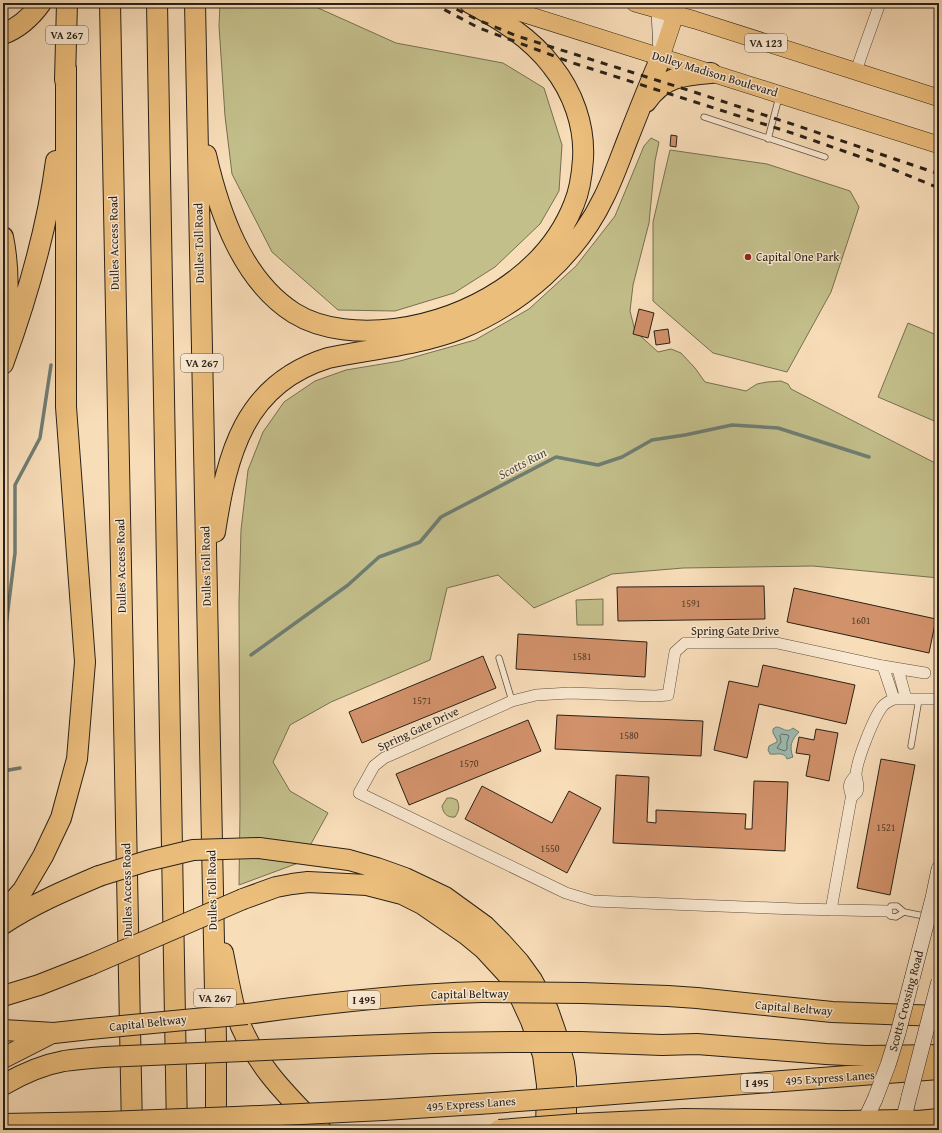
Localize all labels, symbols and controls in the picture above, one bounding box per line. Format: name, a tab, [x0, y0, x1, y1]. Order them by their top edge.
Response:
road number: VA 267	[46, 26, 88, 44]
road number: VA 123	[745, 34, 787, 52]
street label: Dolley Madison Boulevard	[650, 46, 781, 101]
street label: Dulles Access Road	[104, 195, 123, 290]
street label: Dulles Toll Road	[189, 202, 208, 283]
place label: Capital One Park	[756, 248, 840, 265]
marker: Capital One Park	[743, 252, 753, 262]
road number: VA 267	[181, 354, 223, 372]
water label: Scotts Run	[495, 443, 550, 484]
street label: Dulles Access Road	[111, 518, 130, 613]
street label: Dulles Toll Road	[196, 525, 215, 606]
house number: 1591	[681, 596, 701, 611]
house number: 1601	[851, 613, 871, 628]
street label: Spring Gate Drive	[691, 622, 779, 639]
house number: 1581	[572, 649, 592, 664]
house number: 1571	[412, 693, 432, 708]
street label: Spring Gate Drive	[374, 702, 462, 755]
house number: 1580	[619, 728, 639, 743]
house number: 1570	[459, 756, 479, 771]
house number: 1521	[876, 820, 896, 835]
house number: 1550	[540, 841, 560, 856]
street label: Dulles Access Road	[117, 842, 136, 937]
street label: Dulles Toll Road	[202, 849, 221, 930]
street label: Scotts Crossing Road	[884, 948, 927, 1053]
street label: Capital Beltway	[431, 984, 509, 1003]
road number: VA 267	[194, 989, 236, 1007]
road number: I 495	[348, 991, 380, 1009]
street label: Capital Beltway	[754, 996, 834, 1019]
street label: Capital Beltway	[108, 1010, 188, 1035]
street label: 495 Express Lanes	[785, 1066, 876, 1089]
road number: I 495	[741, 1074, 773, 1092]
street label: 495 Express Lanes	[426, 1092, 517, 1115]

